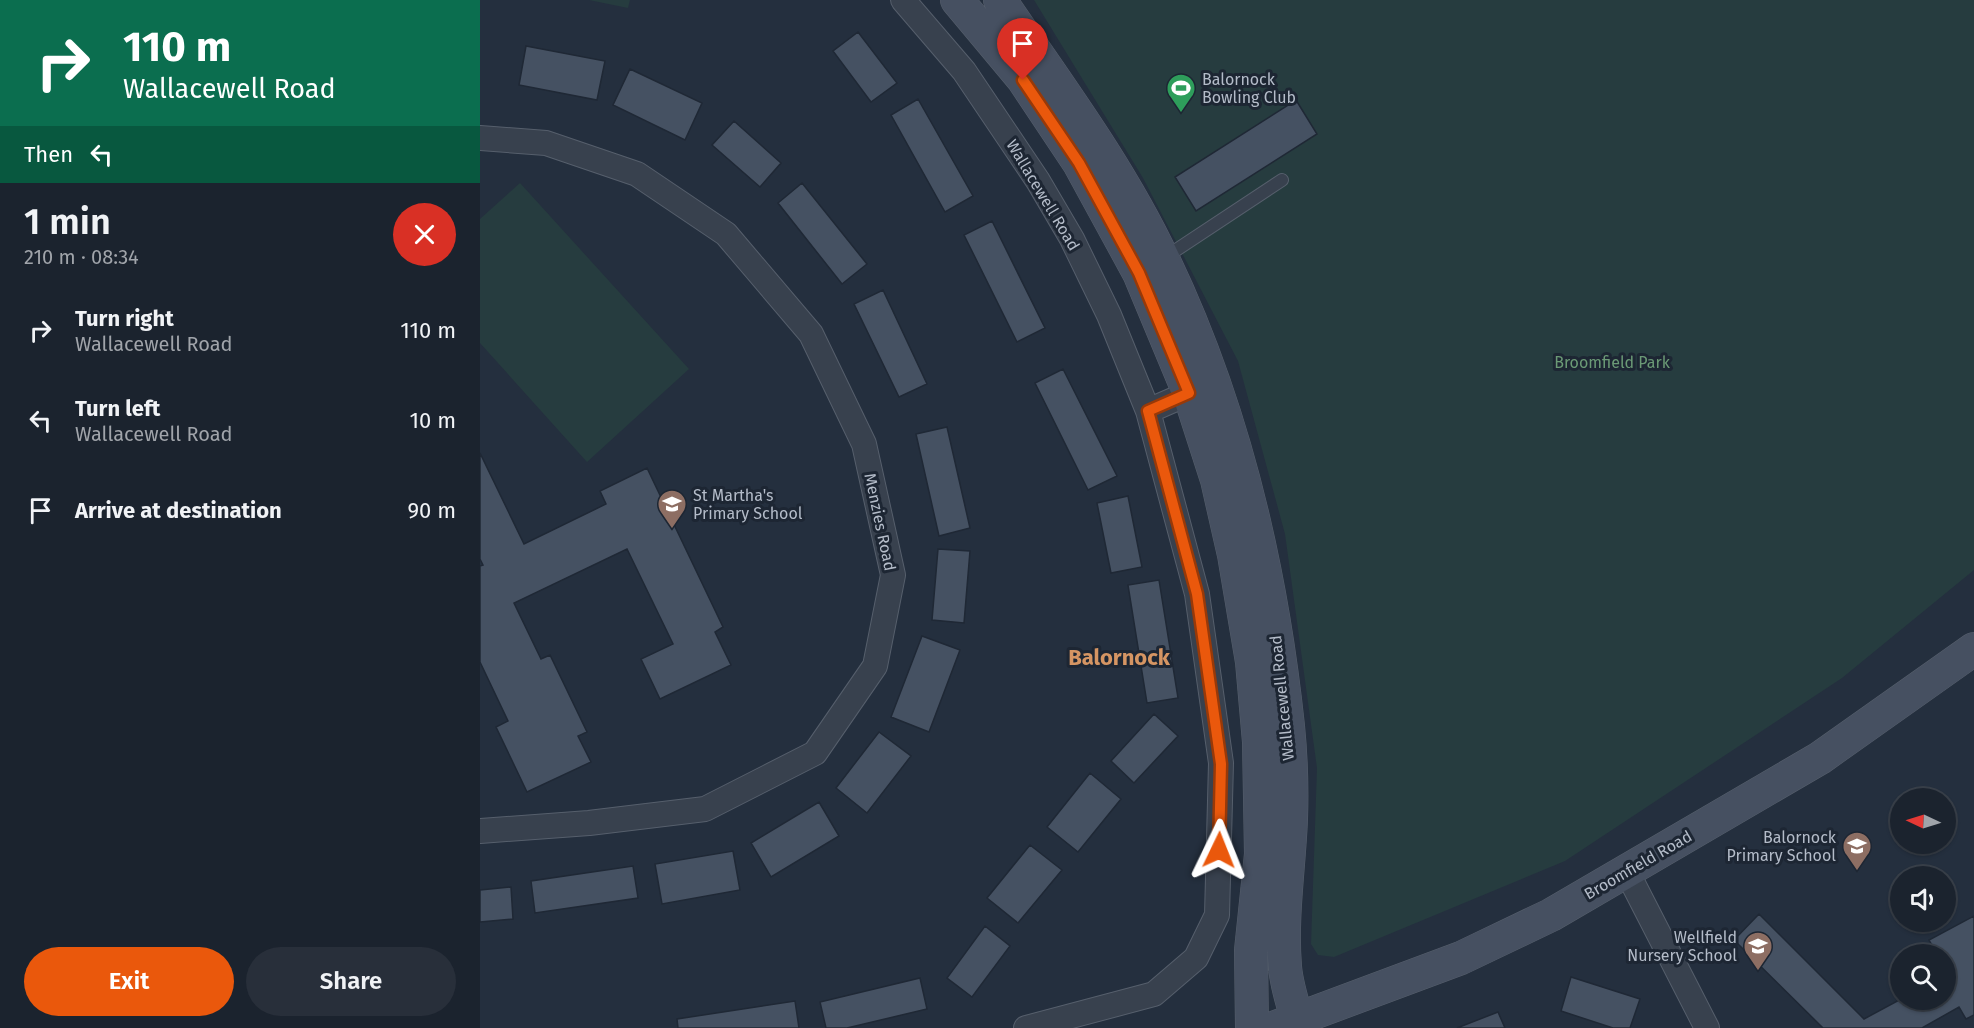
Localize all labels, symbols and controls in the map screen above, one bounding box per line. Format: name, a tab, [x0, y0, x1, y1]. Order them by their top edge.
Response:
pin	[997, 18, 1048, 80]
text: 110 m	[123, 22, 231, 72]
icon: right	[24, 24, 102, 102]
icon: arrive	[1006, 27, 1039, 60]
place label: Balornock Bowling Club	[1202, 70, 1296, 107]
sports icon: Balornock Bowling Club	[1165, 72, 1197, 114]
text: Wallacewell Road	[123, 73, 336, 105]
street label: Wallacewell Road	[1002, 136, 1084, 254]
icon: left	[85, 138, 118, 171]
text: Then	[24, 141, 73, 168]
text: 1 min	[24, 200, 111, 244]
button: close	[393, 203, 456, 266]
text: 210 m · 08:34	[24, 245, 139, 269]
text: Turn right	[75, 305, 174, 332]
icon: right	[24, 314, 57, 347]
text: 110 m	[400, 317, 456, 344]
text: Wallacewell Road	[75, 332, 233, 356]
park label: Broomfield Park	[1554, 353, 1671, 372]
text: Turn left	[75, 395, 160, 422]
icon: left	[24, 404, 57, 437]
text: 10 m	[410, 407, 456, 434]
text: Wallacewell Road	[75, 422, 233, 446]
street label: Menzies Road	[860, 471, 900, 573]
place label: St Martha's Primary School	[693, 486, 803, 523]
school or university icon: St Martha's Primary School	[656, 488, 688, 530]
icon: arrive	[24, 494, 57, 527]
text: Arrive at destination	[75, 497, 282, 524]
text: 90 m	[407, 497, 456, 524]
street label: Wallacewell Road	[1266, 634, 1298, 762]
district label: Balornock	[1068, 644, 1171, 671]
north arrow	[1890, 788, 1956, 854]
map controls	[1890, 788, 1956, 1010]
position arrow	[1187, 818, 1251, 882]
street label: Broomfield Road	[1581, 827, 1695, 903]
place label: Balornock Primary School	[1727, 828, 1837, 865]
school or university icon: Balornock Primary School	[1841, 830, 1873, 872]
button: sound	[1890, 866, 1956, 932]
place label: Wellfield Nursery School	[1627, 928, 1737, 965]
school or university icon: Wellfield Nursery School	[1742, 930, 1774, 972]
button: search	[1890, 944, 1956, 1010]
button: Exit	[24, 947, 234, 1016]
button: Share	[246, 947, 456, 1016]

